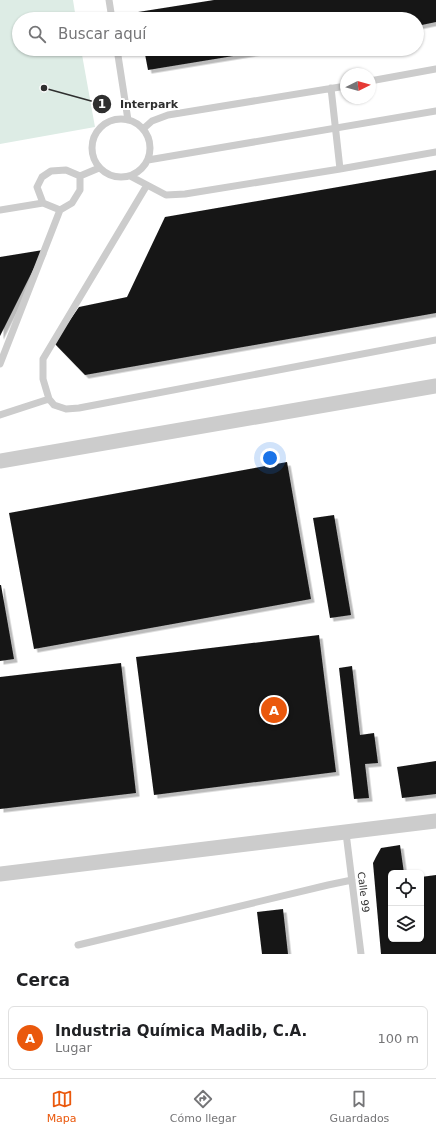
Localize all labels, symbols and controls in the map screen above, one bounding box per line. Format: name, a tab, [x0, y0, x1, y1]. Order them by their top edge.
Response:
search box	[12, 12, 424, 56]
icon: search	[26, 23, 48, 45]
text: Buscar aquí	[58, 25, 146, 43]
north arrow	[340, 68, 376, 104]
callout: Interpark	[92, 93, 186, 116]
text: 1	[98, 97, 106, 111]
text: Interpark	[120, 98, 179, 111]
your location	[260, 448, 280, 468]
pin: A	[261, 695, 287, 725]
map controls	[388, 870, 424, 942]
button: locate	[388, 870, 424, 906]
street label: Calle 99	[356, 871, 371, 913]
button: layers	[388, 906, 424, 942]
text: Cerca	[16, 970, 70, 990]
text: Industria Química Madib, C.A.	[55, 1022, 307, 1040]
text: A	[25, 1031, 35, 1046]
text: 100 m	[377, 1031, 419, 1046]
text: Lugar	[55, 1040, 92, 1055]
tab: Mapa	[47, 1088, 77, 1125]
tab: Cómo llegar	[170, 1088, 236, 1125]
tab: Guardados	[330, 1088, 389, 1125]

